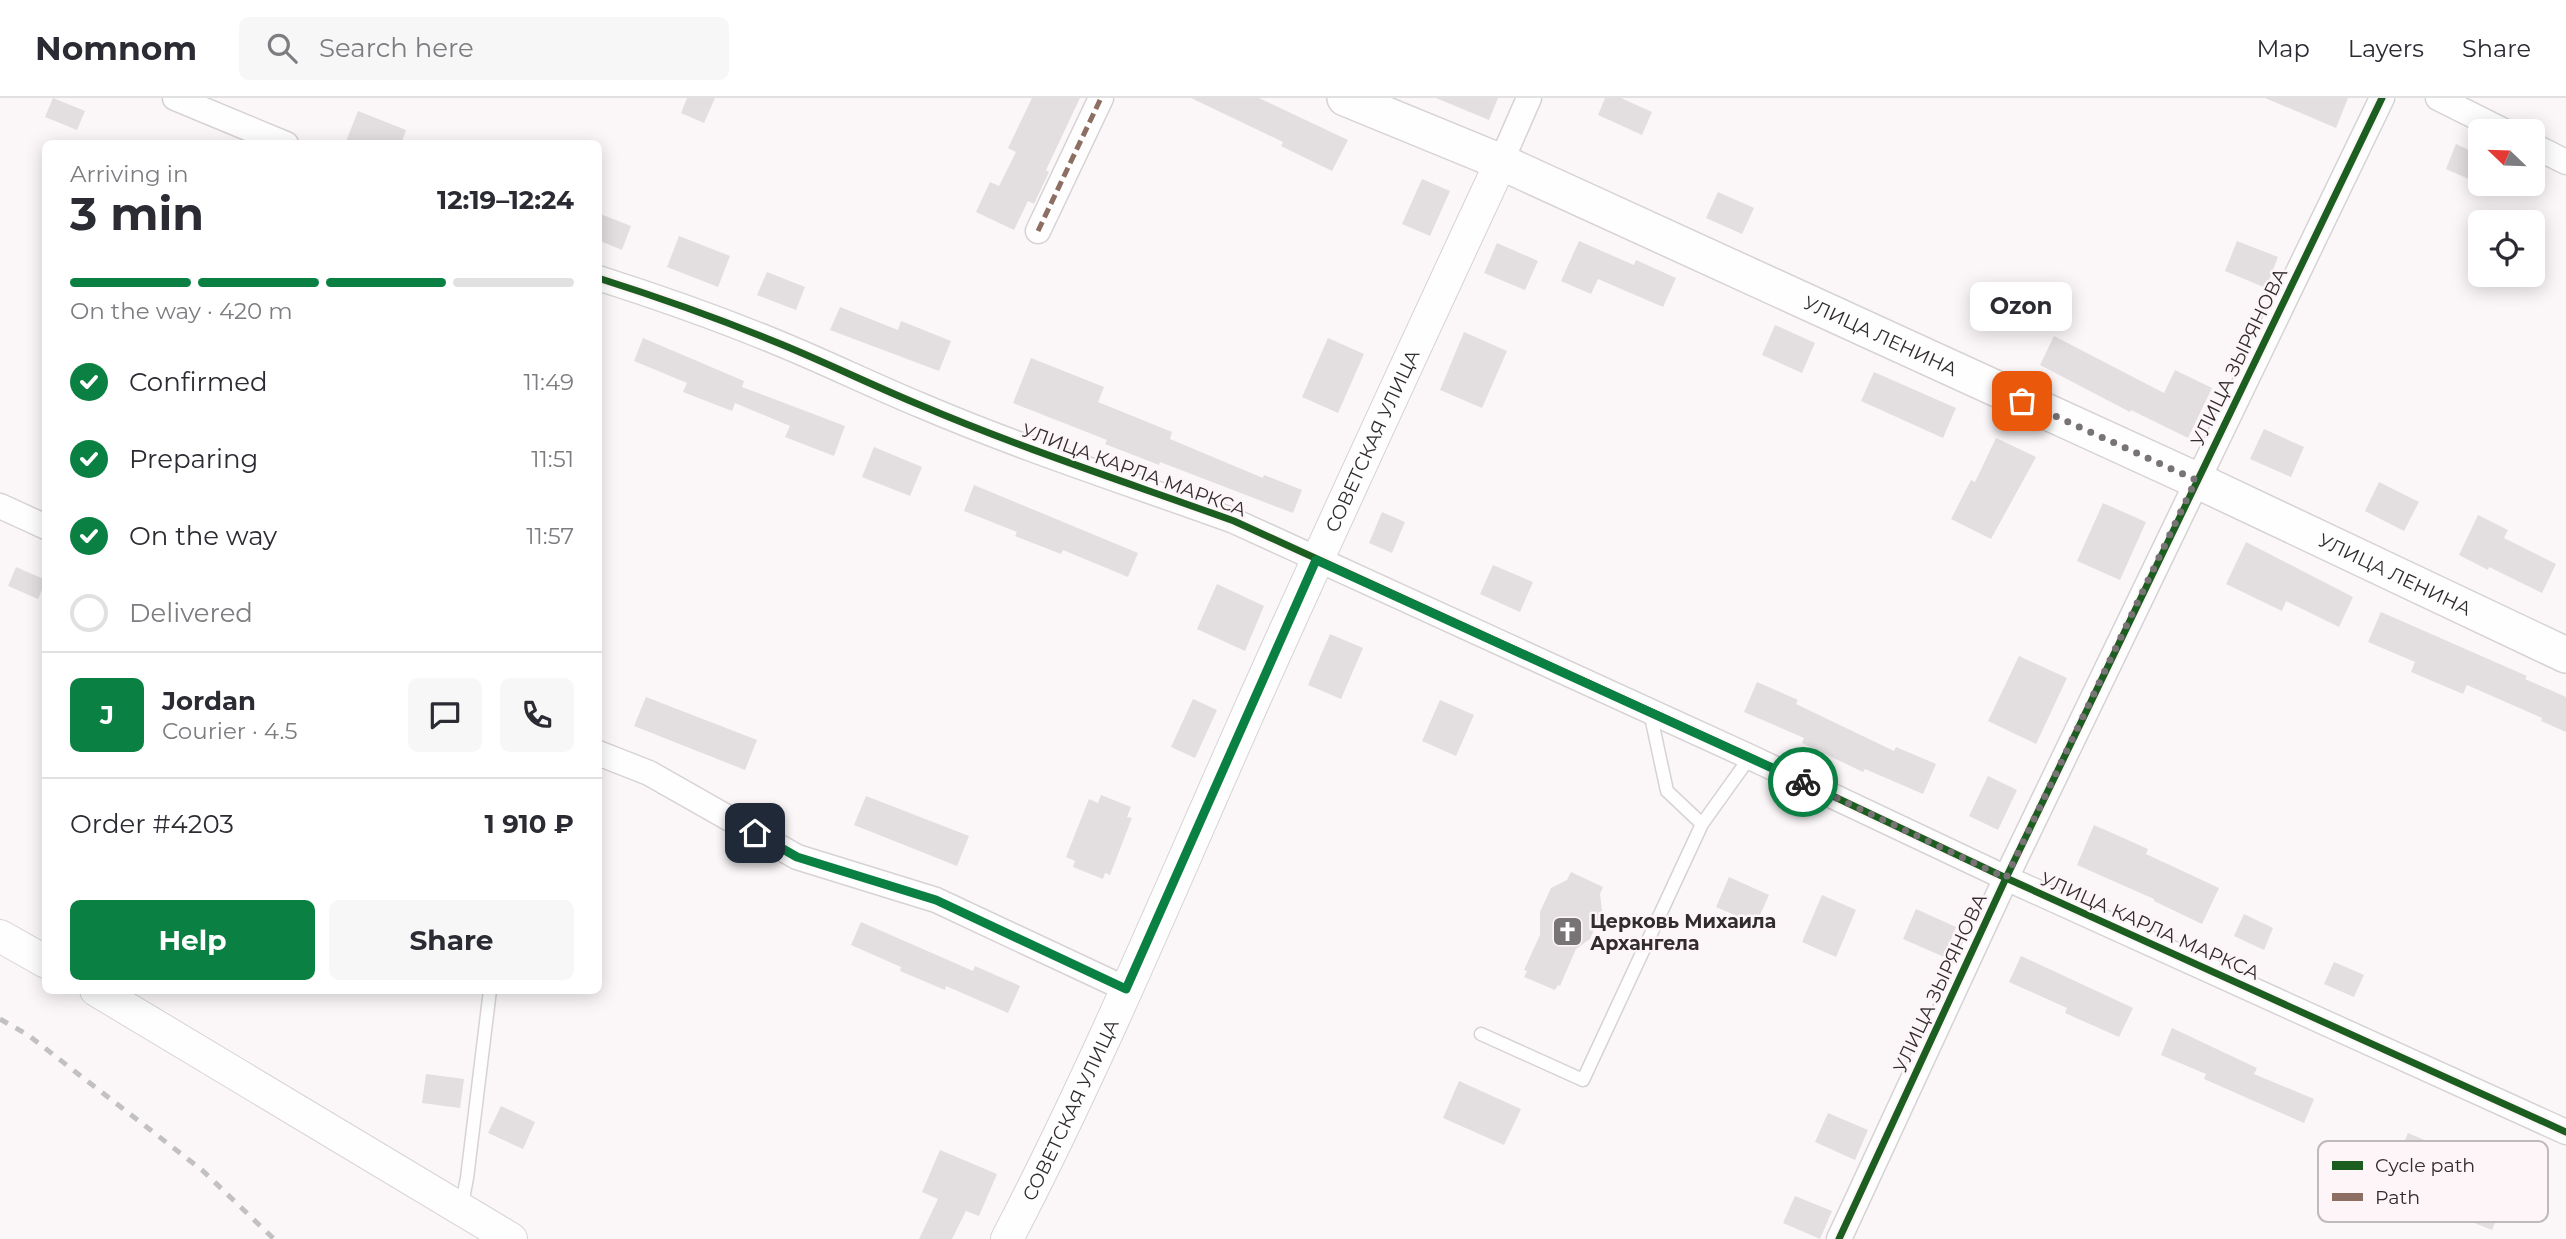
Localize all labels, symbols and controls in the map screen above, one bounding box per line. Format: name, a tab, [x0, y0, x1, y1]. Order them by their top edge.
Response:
search box	[239, 17, 729, 80]
text: Nomnom	[35, 28, 197, 68]
icon: search	[263, 29, 301, 67]
text: Search here	[319, 32, 474, 64]
text: Map	[2256, 34, 2310, 63]
text: Layers	[2348, 34, 2424, 63]
text: Share	[2462, 34, 2531, 63]
north arrow	[2468, 119, 2544, 196]
map controls	[2468, 119, 2545, 287]
text: Arriving in	[70, 160, 189, 188]
text: 12:19–12:24	[437, 184, 574, 216]
text: 3 min	[70, 185, 204, 242]
button: locate	[2468, 210, 2545, 287]
street label: УЛИЦА ЗЫРЯНОВА	[2186, 264, 2292, 450]
callout: Ozon	[1971, 282, 2073, 331]
street label: УЛИЦА ЛЕНИНА	[1800, 291, 1961, 381]
text: Ozon	[1990, 292, 2052, 320]
text: On the way · 420 m	[70, 297, 293, 325]
street label: СОВЕТСКАЯ УЛИЦА	[1320, 346, 1424, 536]
icon: check	[70, 363, 108, 401]
text: Confirmed	[129, 366, 268, 398]
text: 11:49	[523, 368, 574, 396]
pin	[1992, 371, 2052, 431]
icon: bag	[2003, 382, 2041, 420]
street label: УЛИЦА КАРЛА МАРКСА	[1018, 419, 1250, 521]
icon: check	[70, 440, 108, 478]
text: Preparing	[129, 443, 258, 475]
text: 11:51	[531, 445, 574, 473]
icon: check	[70, 517, 108, 555]
text: On the way	[129, 520, 277, 552]
text: 11:57	[526, 522, 574, 550]
street label: УЛИЦА ЛЕНИНА	[2315, 528, 2475, 620]
text: Delivered	[129, 597, 253, 629]
button: chat	[408, 678, 482, 752]
button: phone	[500, 678, 574, 752]
text: Jordan	[162, 685, 256, 717]
text: J	[100, 699, 114, 731]
text: Courier · 4.5	[162, 717, 297, 745]
courier	[1768, 747, 1838, 817]
icon: bike	[1784, 763, 1822, 801]
pin	[725, 803, 785, 863]
text: Order #4203	[70, 808, 234, 840]
text: 1 910 ₽	[485, 808, 574, 840]
icon: home	[736, 814, 774, 852]
street label: УЛИЦА КАРЛА МАРКСА	[2037, 867, 2263, 985]
street label: УЛИЦА ЗЫРЯНОВА	[1888, 890, 1992, 1076]
button: Help	[70, 900, 315, 980]
button: Share	[329, 900, 574, 980]
place label: Церковь Михаила Архангела	[1590, 910, 1776, 955]
church icon: Церковь Михаила Архангела	[1550, 915, 1584, 949]
street label: СОВЕТСКАЯ УЛИЦА	[1017, 1015, 1123, 1204]
legend	[2318, 1141, 2548, 1222]
text: Cycle path	[2375, 1154, 2475, 1177]
text: Path	[2375, 1186, 2420, 1209]

